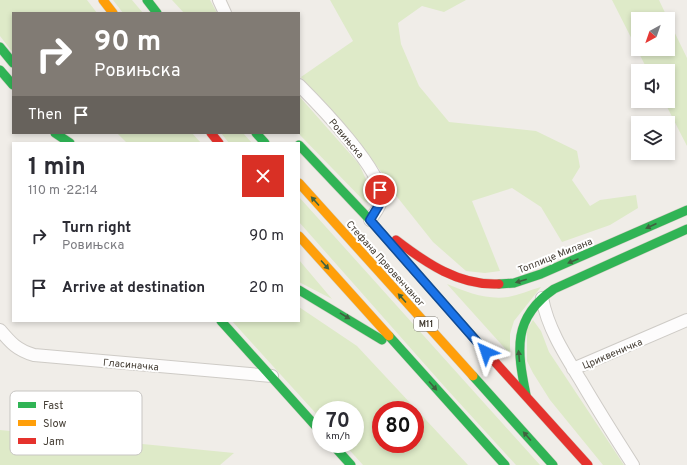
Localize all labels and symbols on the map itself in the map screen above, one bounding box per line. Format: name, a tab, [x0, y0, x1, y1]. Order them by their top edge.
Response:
north arrow	[631, 12, 675, 56]
street label: Ровињска	[325, 116, 366, 162]
pin	[363, 173, 397, 207]
one-way arrow	[311, 196, 320, 207]
street label: Стефана Првовенчаног	[343, 218, 427, 310]
one-way arrow	[646, 223, 657, 229]
street label: Топлице Милана	[516, 236, 595, 277]
one-way arrow	[568, 258, 579, 264]
one-way arrow	[320, 260, 329, 270]
one-way arrow	[515, 278, 527, 284]
one-way arrow	[398, 293, 407, 303]
one-way arrow	[339, 313, 351, 320]
road number: M11	[414, 317, 438, 331]
position arrow	[465, 331, 507, 373]
street label: Цриквеничка	[580, 336, 645, 373]
one-way arrow	[516, 350, 522, 362]
street label: Гласиначка	[102, 357, 159, 374]
one-way arrow	[429, 381, 438, 391]
legend	[10, 391, 142, 455]
text: Fast	[43, 399, 63, 413]
speed limit sign: 80	[372, 401, 424, 453]
text: Slow	[43, 417, 66, 431]
one-way arrow	[522, 431, 532, 441]
text: Jam	[43, 435, 64, 449]

